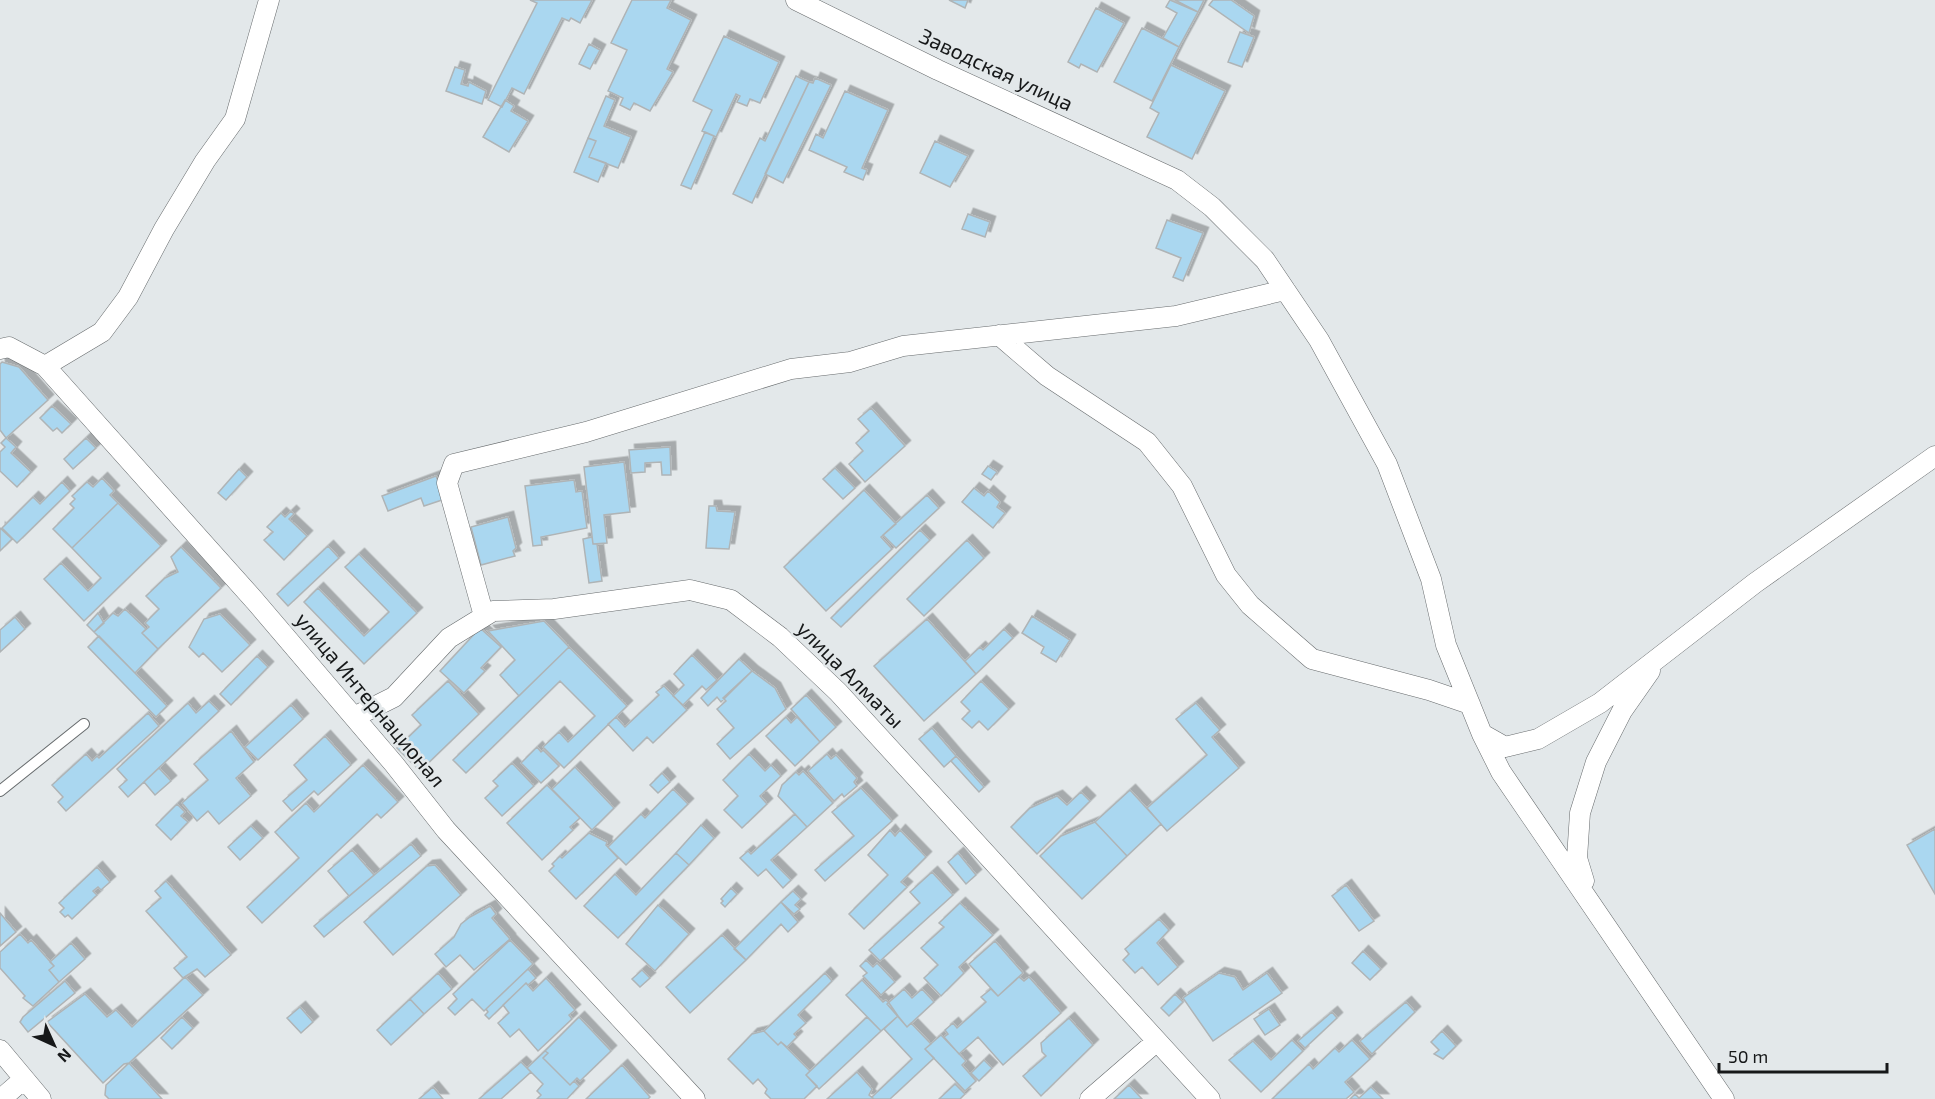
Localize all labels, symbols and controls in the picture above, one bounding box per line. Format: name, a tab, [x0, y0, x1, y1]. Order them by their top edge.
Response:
street label: Заводская улица	[915, 22, 1077, 116]
street label: улица Интернационал	[290, 607, 451, 792]
street label: улица Алматы	[792, 615, 910, 733]
north arrow	[24, 1015, 84, 1075]
scale bar	[1719, 1036, 1887, 1074]
text: N	[54, 1045, 76, 1067]
text: 50 m	[1728, 1045, 1768, 1067]

